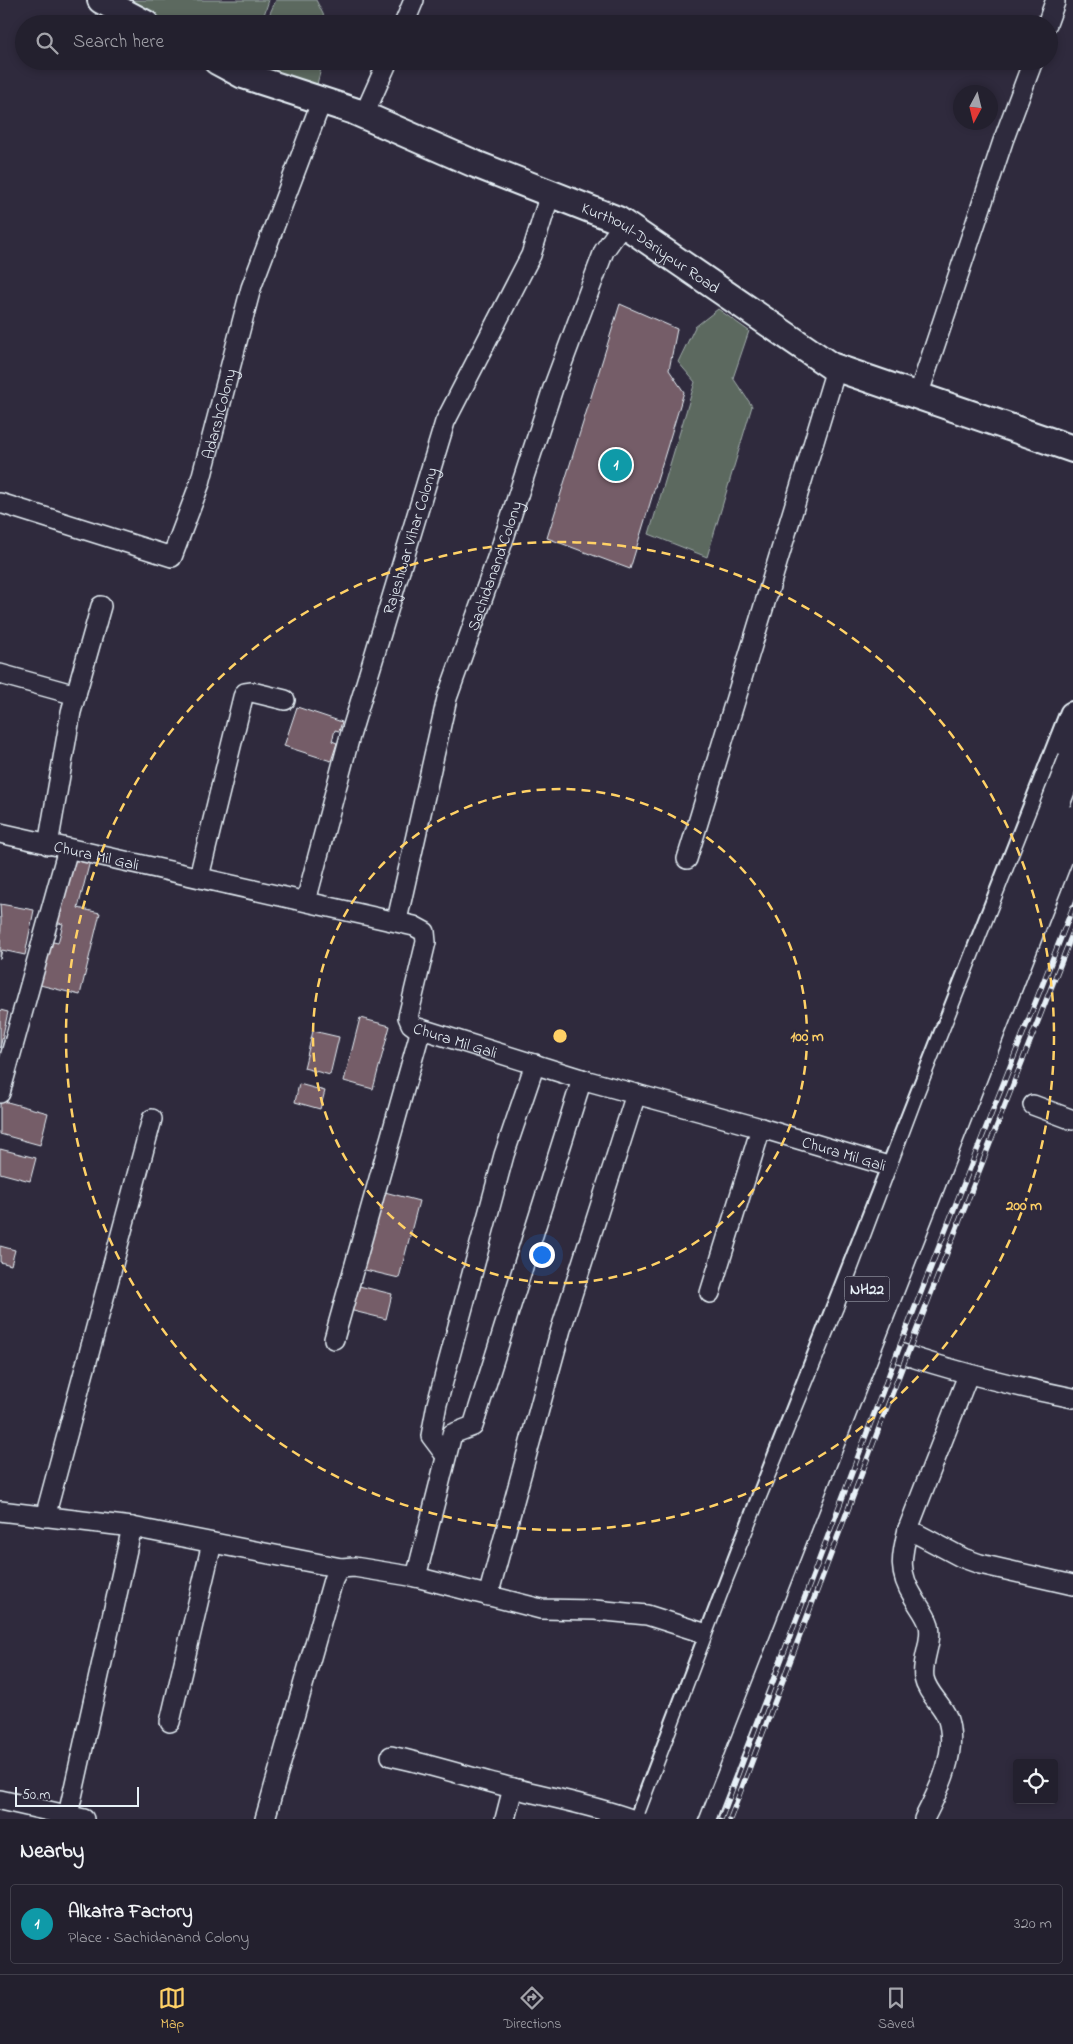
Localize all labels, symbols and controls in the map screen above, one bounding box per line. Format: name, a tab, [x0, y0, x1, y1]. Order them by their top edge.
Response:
search box	[15, 15, 1058, 70]
icon: search	[33, 29, 61, 57]
text: Search here	[73, 29, 164, 56]
north arrow	[953, 85, 998, 130]
street label: Kurthoul-Dariypur Road	[578, 197, 724, 301]
street label: AdarshColony	[197, 366, 243, 462]
pin: 1	[600, 446, 632, 484]
street label: Rajeshwar Vihar Colony	[377, 464, 445, 618]
street label: Sachidanand Colony	[462, 498, 529, 635]
street label: Chura Mil Gali	[51, 835, 141, 878]
street label: Chura Mil Gali	[410, 1017, 500, 1066]
text: 100 m	[790, 1026, 824, 1048]
centre of rings	[551, 1027, 569, 1045]
street label: Chura Mil Gali	[799, 1131, 889, 1179]
text: 200 m	[1005, 1195, 1042, 1217]
your location	[529, 1242, 555, 1268]
road number: NH22	[844, 1276, 890, 1302]
map controls	[1013, 1759, 1058, 1804]
button: locate	[1013, 1759, 1058, 1804]
scale bar	[15, 1784, 139, 1807]
text: 50 m	[22, 1785, 50, 1806]
text: Nearby	[20, 1837, 84, 1867]
text: Alkatra Factory	[68, 1899, 193, 1926]
text: 1	[34, 1912, 40, 1936]
text: 320 m	[1014, 1912, 1052, 1936]
text: Place · Sachidanand Colony	[68, 1926, 249, 1950]
tab: Map	[158, 1984, 186, 2035]
tab: Directions	[503, 1984, 561, 2035]
tab: Saved	[878, 1984, 915, 2035]

